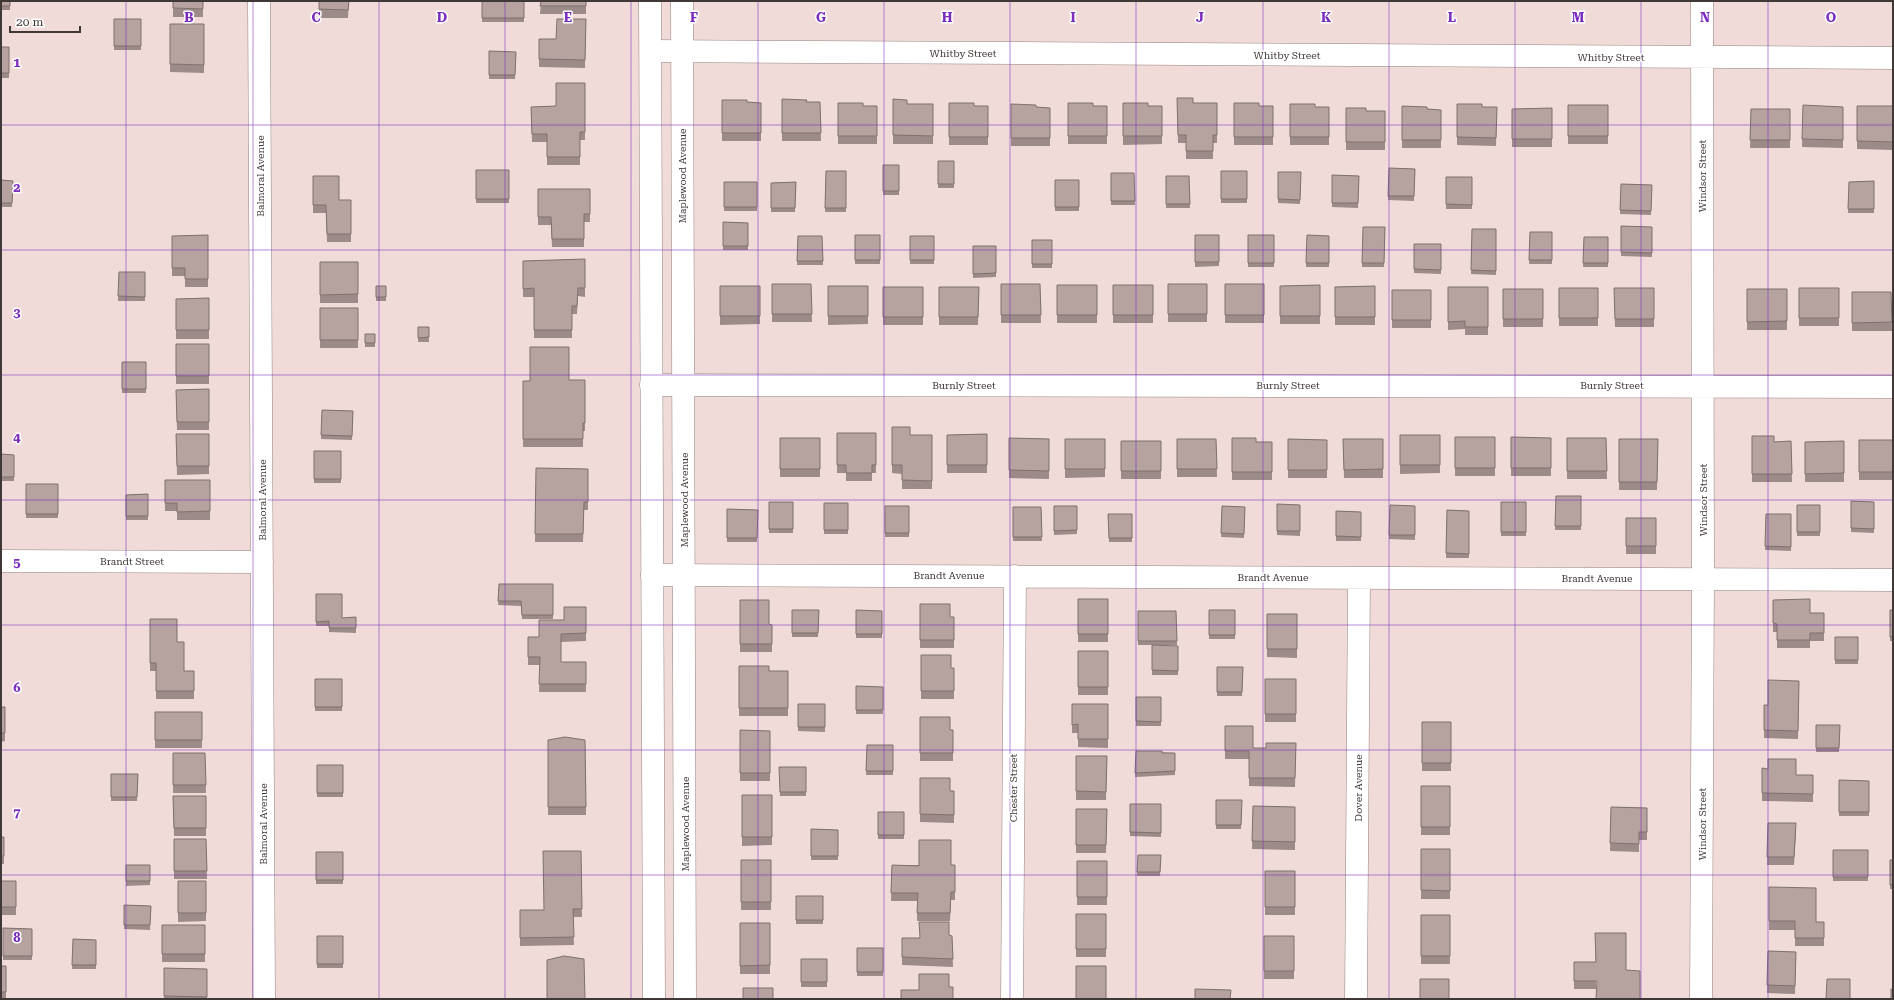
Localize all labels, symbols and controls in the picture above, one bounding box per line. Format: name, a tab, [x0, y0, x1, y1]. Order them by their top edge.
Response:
scale bar	[10, 8, 80, 34]
text: B	[184, 10, 194, 25]
text: C	[311, 10, 321, 25]
text: D	[437, 10, 447, 25]
text: E	[564, 10, 572, 25]
text: F	[690, 10, 698, 25]
text: G	[816, 10, 826, 25]
text: H	[942, 10, 953, 25]
text: I	[1070, 10, 1076, 25]
text: J	[1196, 10, 1204, 25]
text: K	[1321, 10, 1332, 25]
text: L	[1448, 10, 1456, 25]
text: M	[1572, 10, 1585, 25]
text: N	[1700, 10, 1710, 25]
text: O	[1826, 10, 1837, 25]
text: 20 m	[16, 15, 43, 29]
street label: Whitby Street	[929, 48, 997, 59]
street label: Whitby Street	[1253, 50, 1321, 61]
street label: Whitby Street	[1577, 52, 1645, 63]
text: 1	[13, 55, 21, 70]
street label: Maplewood Avenue	[677, 128, 688, 224]
street label: Balmoral Avenue	[255, 135, 266, 217]
street label: Windsor Street	[1697, 140, 1708, 212]
text: 2	[13, 180, 21, 195]
text: 3	[13, 305, 21, 320]
street label: Burnly Street	[932, 380, 996, 391]
street label: Burnly Street	[1256, 380, 1320, 391]
street label: Burnly Street	[1580, 380, 1644, 391]
text: 4	[13, 430, 21, 445]
street label: Maplewood Avenue	[679, 452, 690, 548]
street label: Balmoral Avenue	[257, 459, 268, 541]
street label: Windsor Street	[1698, 464, 1709, 536]
text: 5	[13, 555, 21, 570]
street label: Brandt Street	[100, 556, 164, 567]
street label: Brandt Avenue	[913, 570, 985, 581]
street label: Brandt Avenue	[1237, 572, 1309, 583]
street label: Brandt Avenue	[1561, 573, 1633, 584]
text: 6	[13, 680, 21, 695]
street label: Chester Street	[1008, 754, 1019, 822]
street label: Dover Avenue	[1353, 754, 1364, 822]
street label: Maplewood Avenue	[680, 776, 691, 872]
street label: Balmoral Avenue	[258, 783, 269, 865]
street label: Windsor Street	[1697, 788, 1708, 860]
text: 7	[13, 805, 21, 820]
text: 8	[13, 930, 21, 945]

